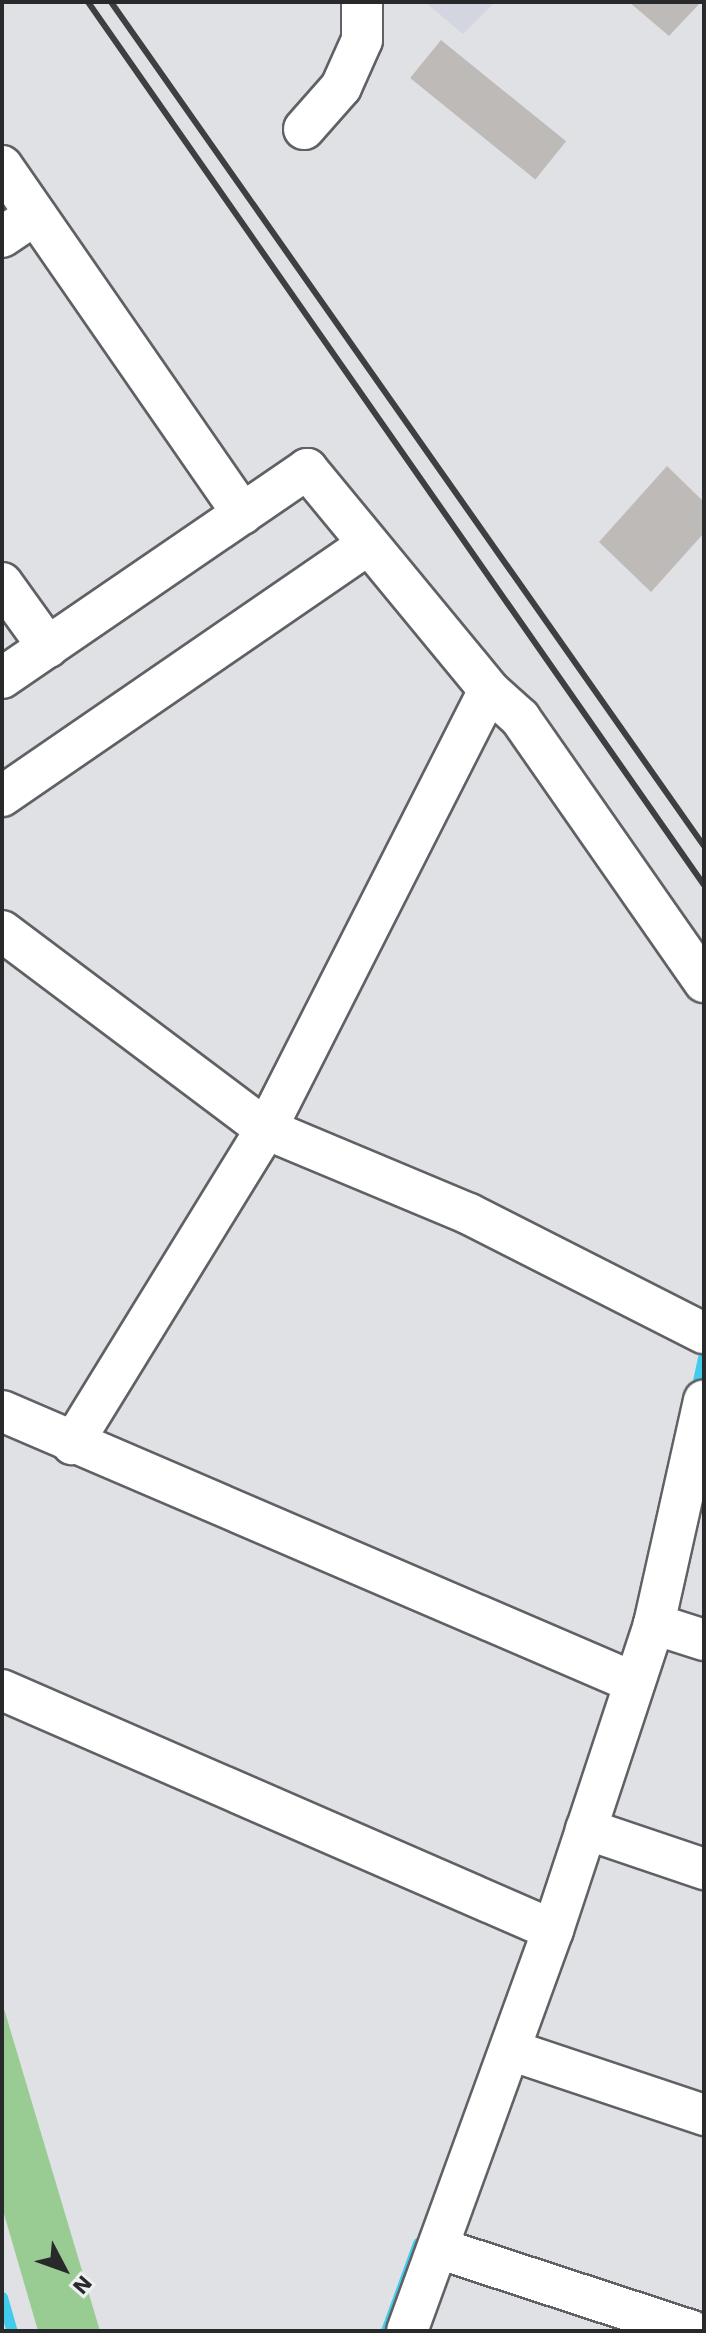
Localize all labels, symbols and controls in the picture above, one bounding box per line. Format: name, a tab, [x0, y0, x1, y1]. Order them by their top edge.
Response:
north arrow	[24, 2229, 104, 2309]
text: N	[68, 2271, 97, 2299]

